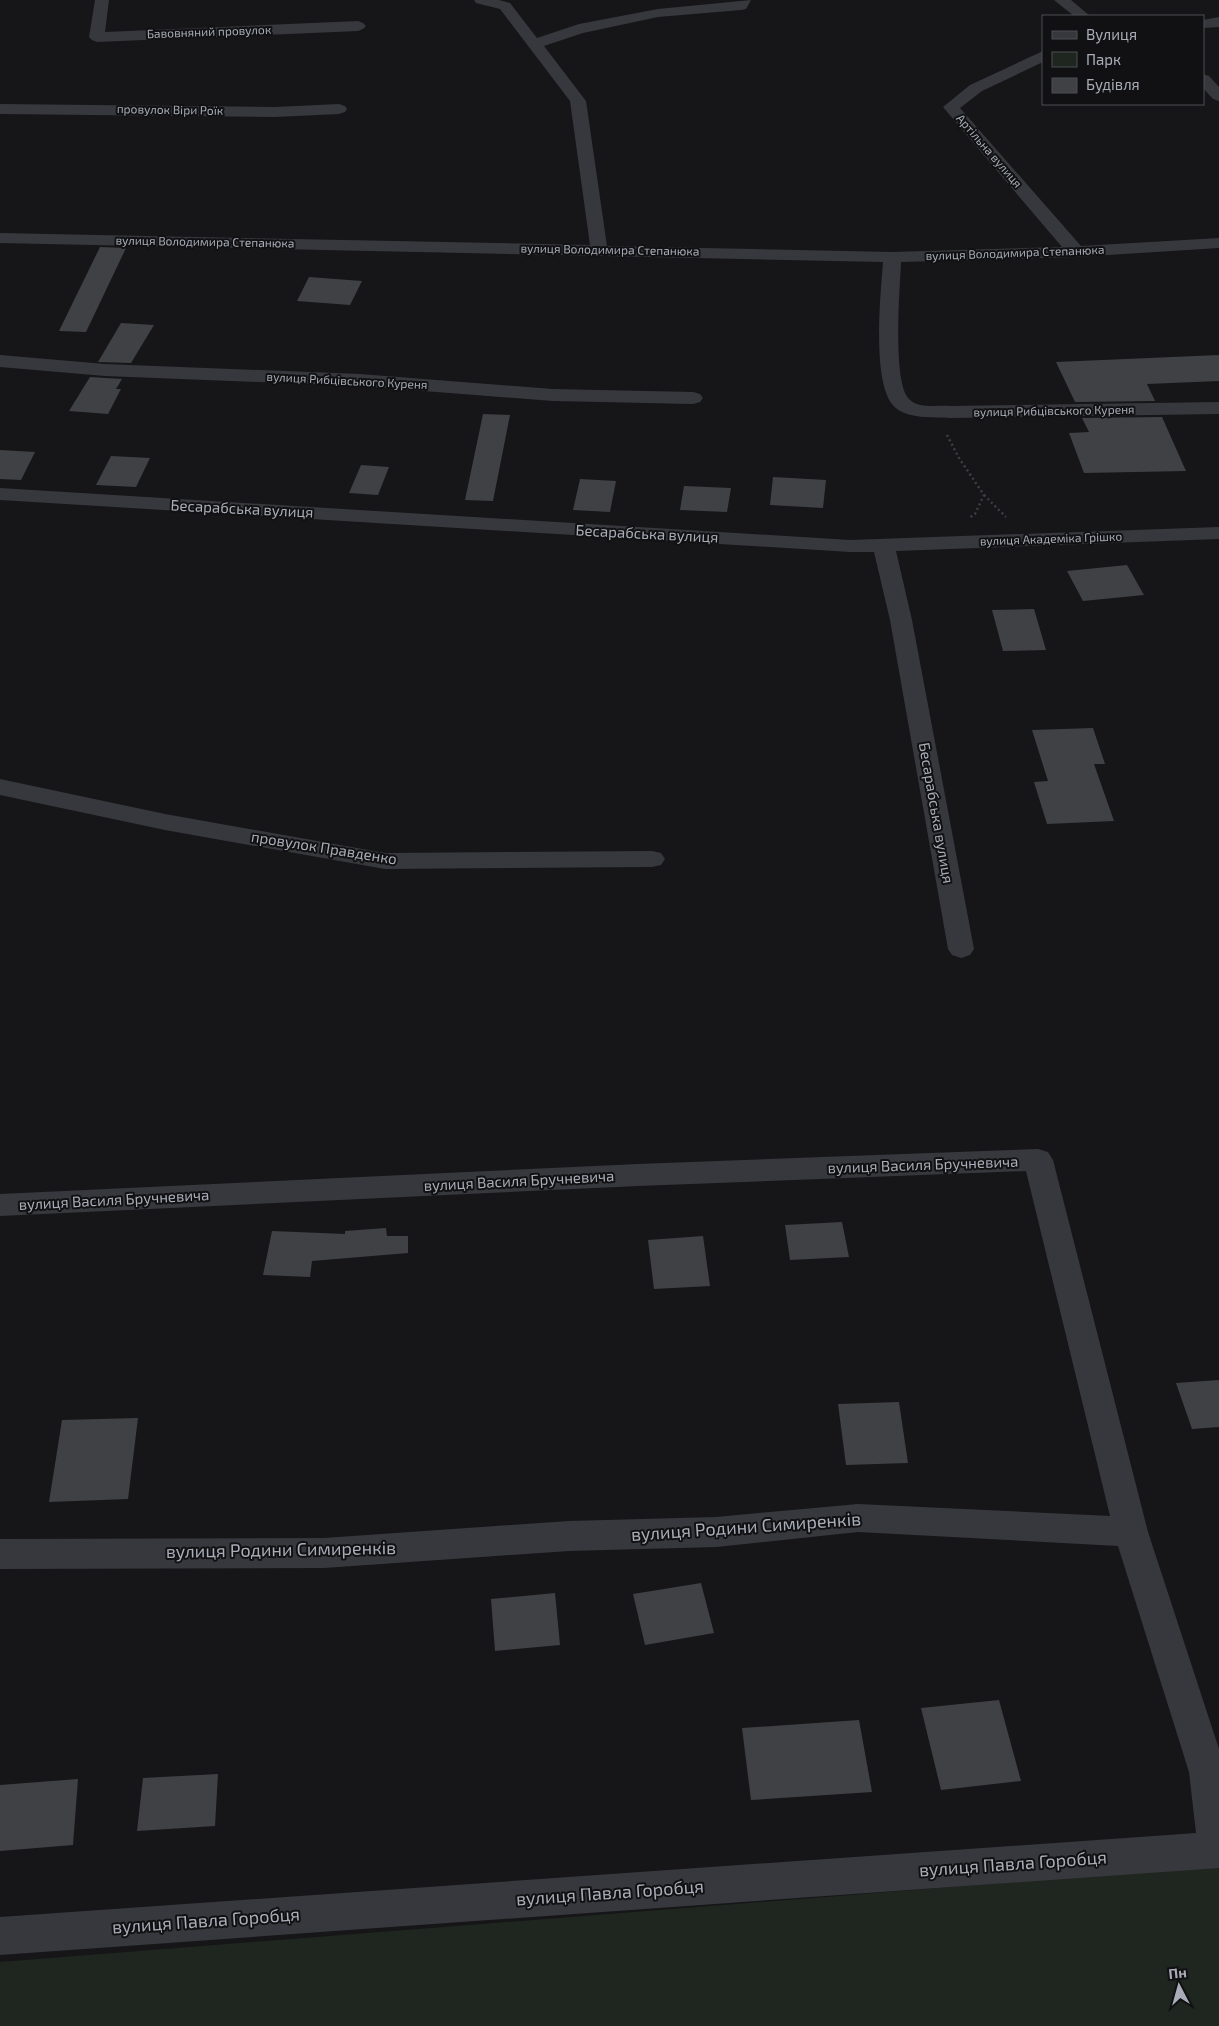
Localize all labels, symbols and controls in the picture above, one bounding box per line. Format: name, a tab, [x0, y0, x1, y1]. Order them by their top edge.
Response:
legend	[1042, 15, 1204, 105]
street label: Бавовняний провулок	[146, 22, 272, 41]
text: Вулиця	[1086, 25, 1137, 44]
text: Парк	[1086, 50, 1121, 68]
text: Будівля	[1086, 75, 1140, 94]
street label: провулок Віри Роїк	[117, 101, 224, 118]
street label: Артільна вулиця	[953, 111, 1025, 191]
street label: вулиця Володимира Степанюка	[115, 232, 295, 251]
street label: вулиця Володимира Степанюка	[520, 240, 700, 259]
street label: вулиця Володимира Степанюка	[925, 242, 1105, 263]
street label: вулиця Рибцівського Куреня	[266, 369, 428, 392]
street label: вулиця Рибцівського Куреня	[973, 402, 1135, 419]
street label: Бесарабська вулиця	[170, 495, 314, 522]
street label: Бесарабська вулиця	[575, 520, 719, 547]
street label: вулиця Академіка Грішко	[980, 529, 1122, 548]
street label: Бесарабська вулиця	[915, 741, 958, 885]
street label: провулок Правденко	[250, 827, 398, 868]
street label: вулиця Василя Бручневича	[827, 1152, 1019, 1177]
street label: вулиця Василя Бручневича	[423, 1166, 615, 1195]
street label: вулиця Василя Бручневича	[18, 1185, 210, 1214]
street label: вулиця Родини Симиренків	[630, 1507, 862, 1545]
street label: вулиця Родини Симиренків	[166, 1536, 396, 1562]
street label: вулиця Павла Горобця	[918, 1845, 1108, 1881]
street label: вулиця Павла Горобця	[515, 1874, 705, 1910]
street label: вулиця Павла Горобця	[111, 1902, 301, 1938]
north arrow	[1154, 1961, 1204, 2011]
text: Пн	[1168, 1963, 1188, 1982]

